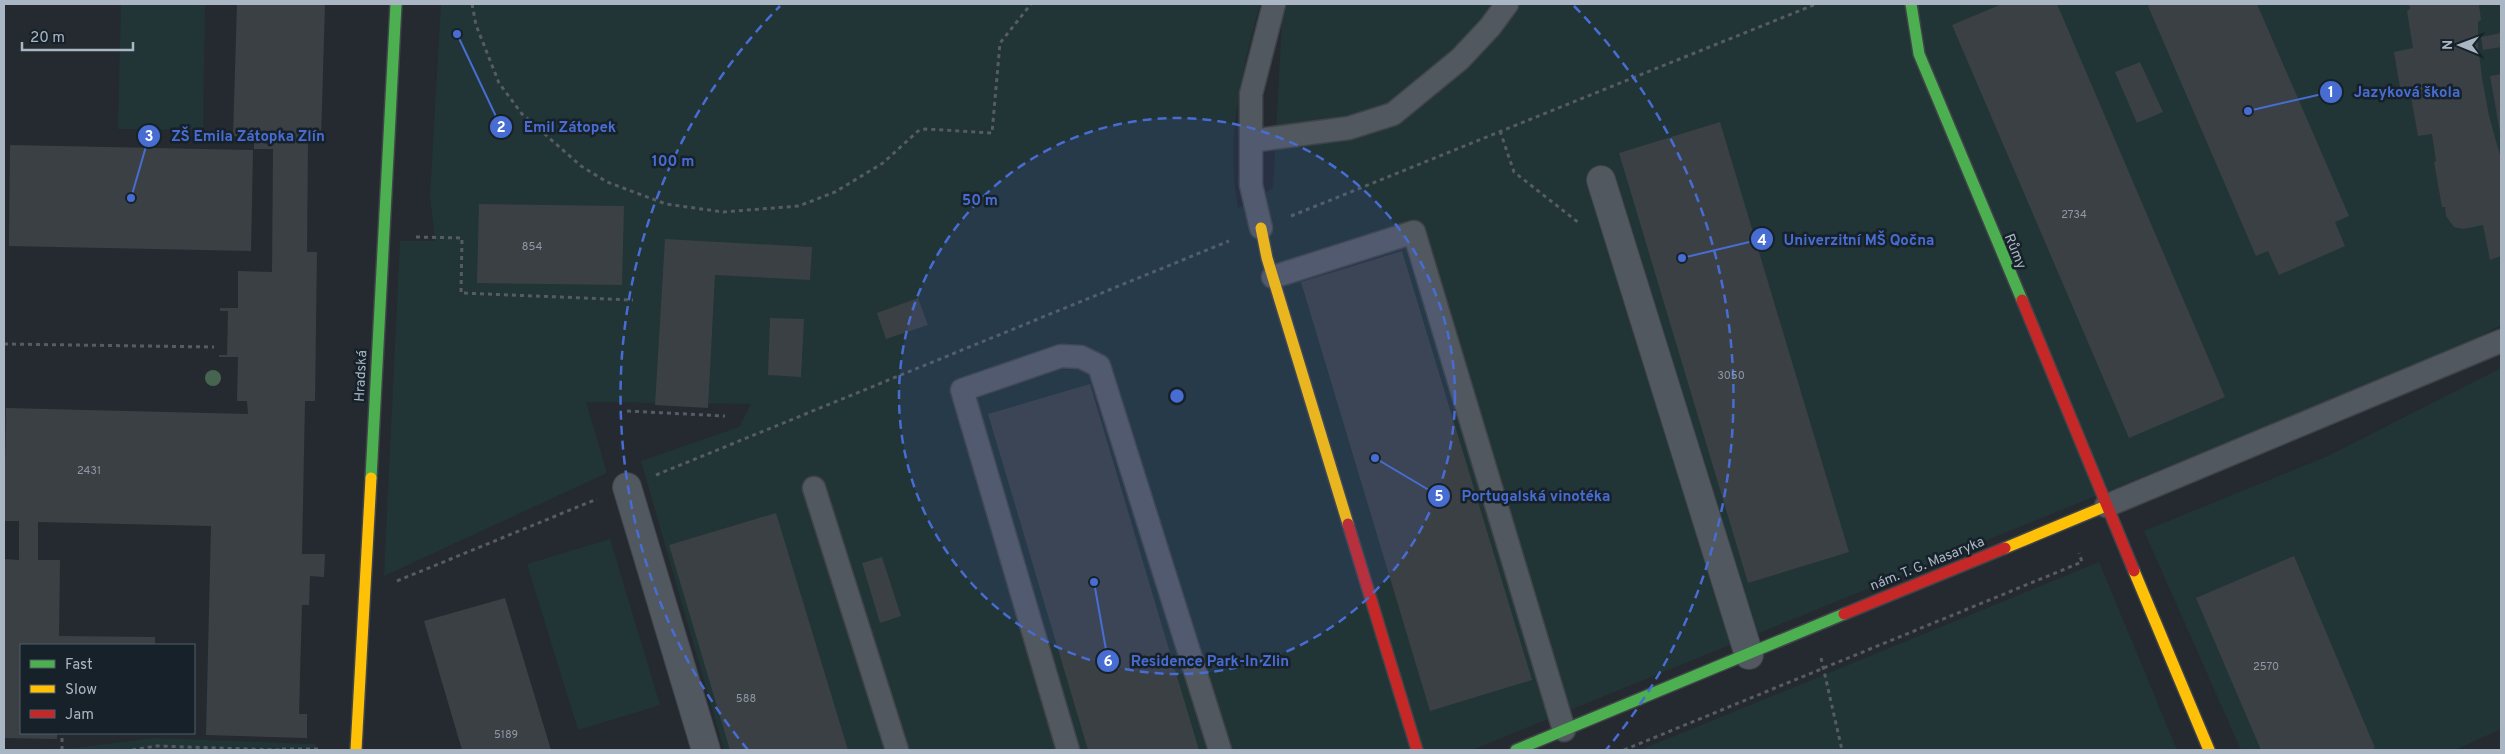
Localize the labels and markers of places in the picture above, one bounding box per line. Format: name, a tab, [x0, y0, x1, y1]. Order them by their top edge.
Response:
callout: Jazyková škola	[2319, 77, 2471, 107]
callout: Emil Zátopek	[489, 112, 626, 142]
callout: ZŠ Emila Zátopka Zlín	[136, 121, 335, 151]
callout: Univerzitní MŠ Qočna	[1749, 224, 1945, 254]
centre of rings	[1168, 387, 1186, 405]
callout: Portugalská vinotéka	[1426, 481, 1620, 511]
callout: Residence Park-In Zlin	[1096, 646, 1299, 676]

